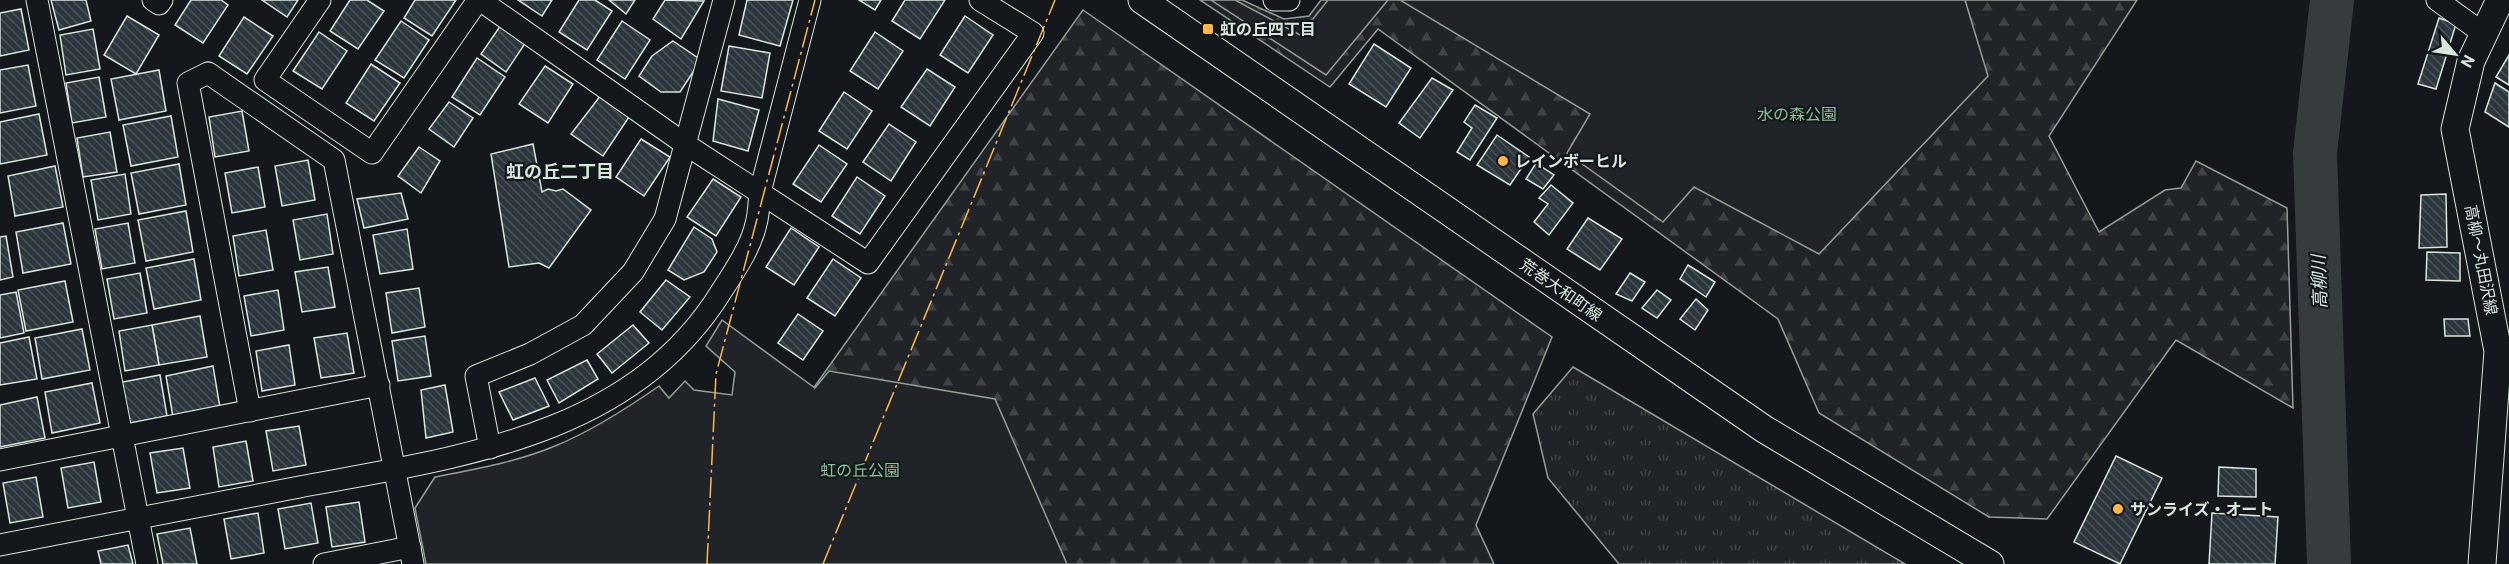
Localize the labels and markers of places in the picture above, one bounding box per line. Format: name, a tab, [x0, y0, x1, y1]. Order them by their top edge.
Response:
place label: 虹の丘四丁目	[1220, 20, 1316, 39]
marker: 虹の丘四丁目	[1201, 22, 1215, 36]
place label: レインボーヒル	[1515, 152, 1627, 171]
marker: レインボーヒル	[1496, 154, 1510, 168]
place label: サンライズ・オート	[2130, 500, 2274, 519]
marker: サンライズ・オート	[2111, 502, 2125, 516]

